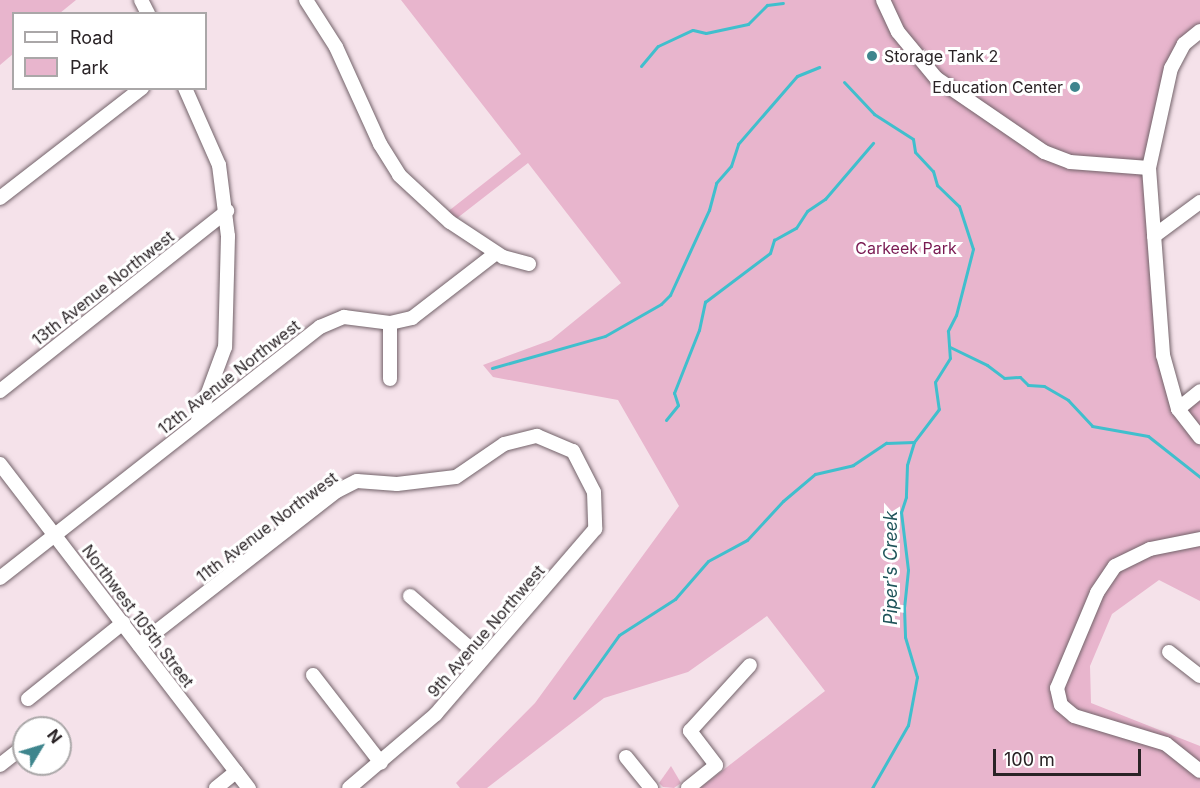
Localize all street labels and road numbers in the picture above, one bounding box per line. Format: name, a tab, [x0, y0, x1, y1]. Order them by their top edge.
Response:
street label: 13th Avenue Northwest	[28, 227, 178, 349]
street label: 12th Avenue Northwest	[154, 316, 304, 438]
street label: 11th Avenue Northwest	[193, 468, 341, 586]
street label: Northwest 105th Street	[78, 541, 198, 691]
street label: 9th Avenue Northwest	[423, 561, 549, 701]

